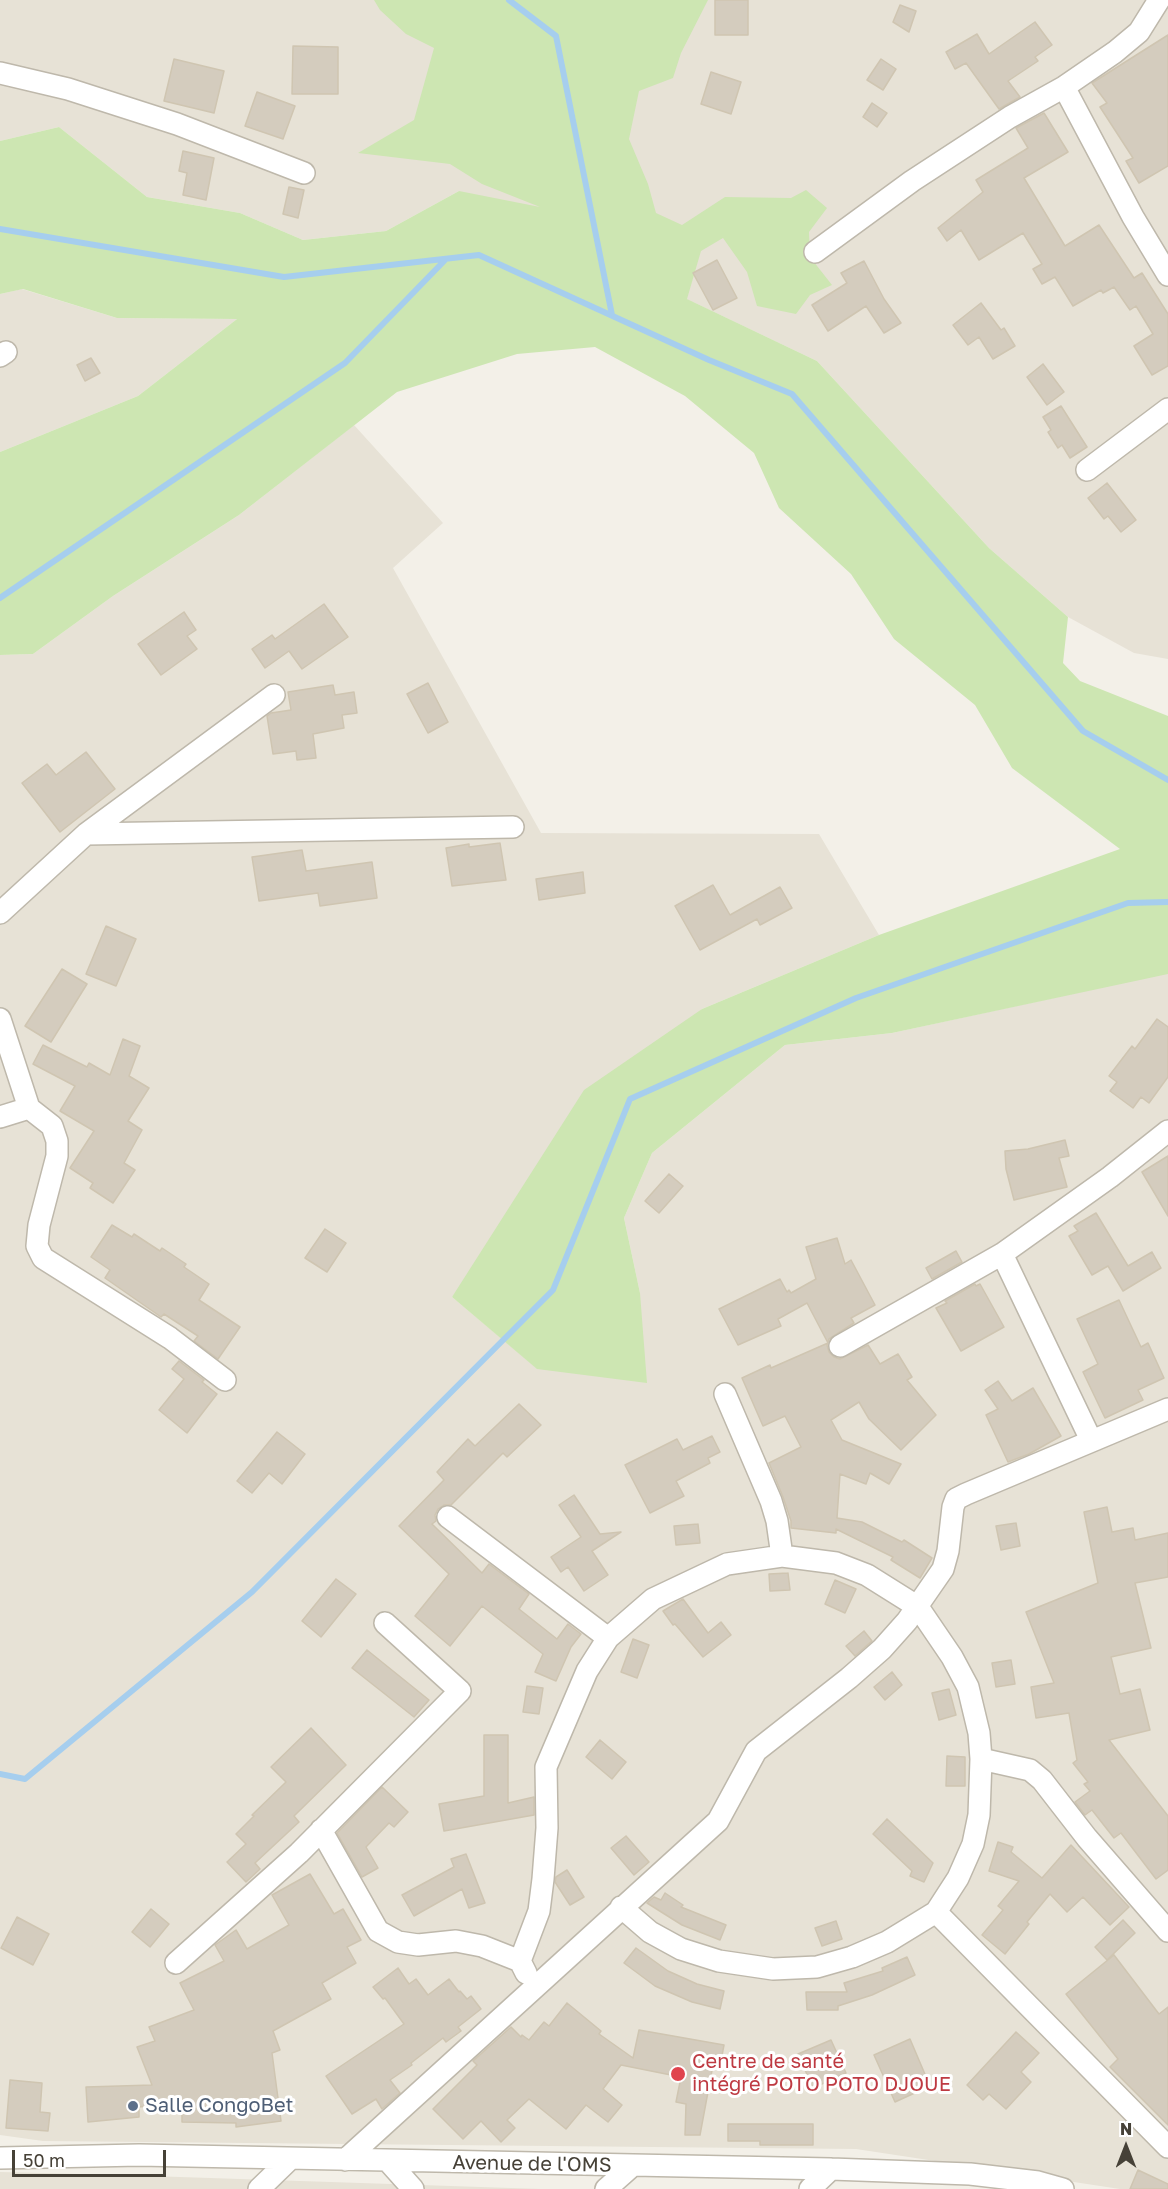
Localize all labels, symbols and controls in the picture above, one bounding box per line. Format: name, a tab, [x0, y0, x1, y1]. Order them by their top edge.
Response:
place label: Centre de santé intégré POTO POTO DJOUE	[692, 2050, 951, 2097]
marker: Centre de santé intégré POTO POTO DJOUE	[669, 2065, 687, 2083]
place label: Salle CongoBet	[145, 2094, 293, 2118]
marker: Salle CongoBet	[126, 2099, 140, 2113]
north arrow	[1096, 2117, 1156, 2177]
text: N	[1120, 2119, 1132, 2139]
scale bar	[15, 2138, 170, 2176]
text: 50 m	[23, 2149, 65, 2171]
street label: Avenue de l'OMS	[452, 2151, 612, 2177]

